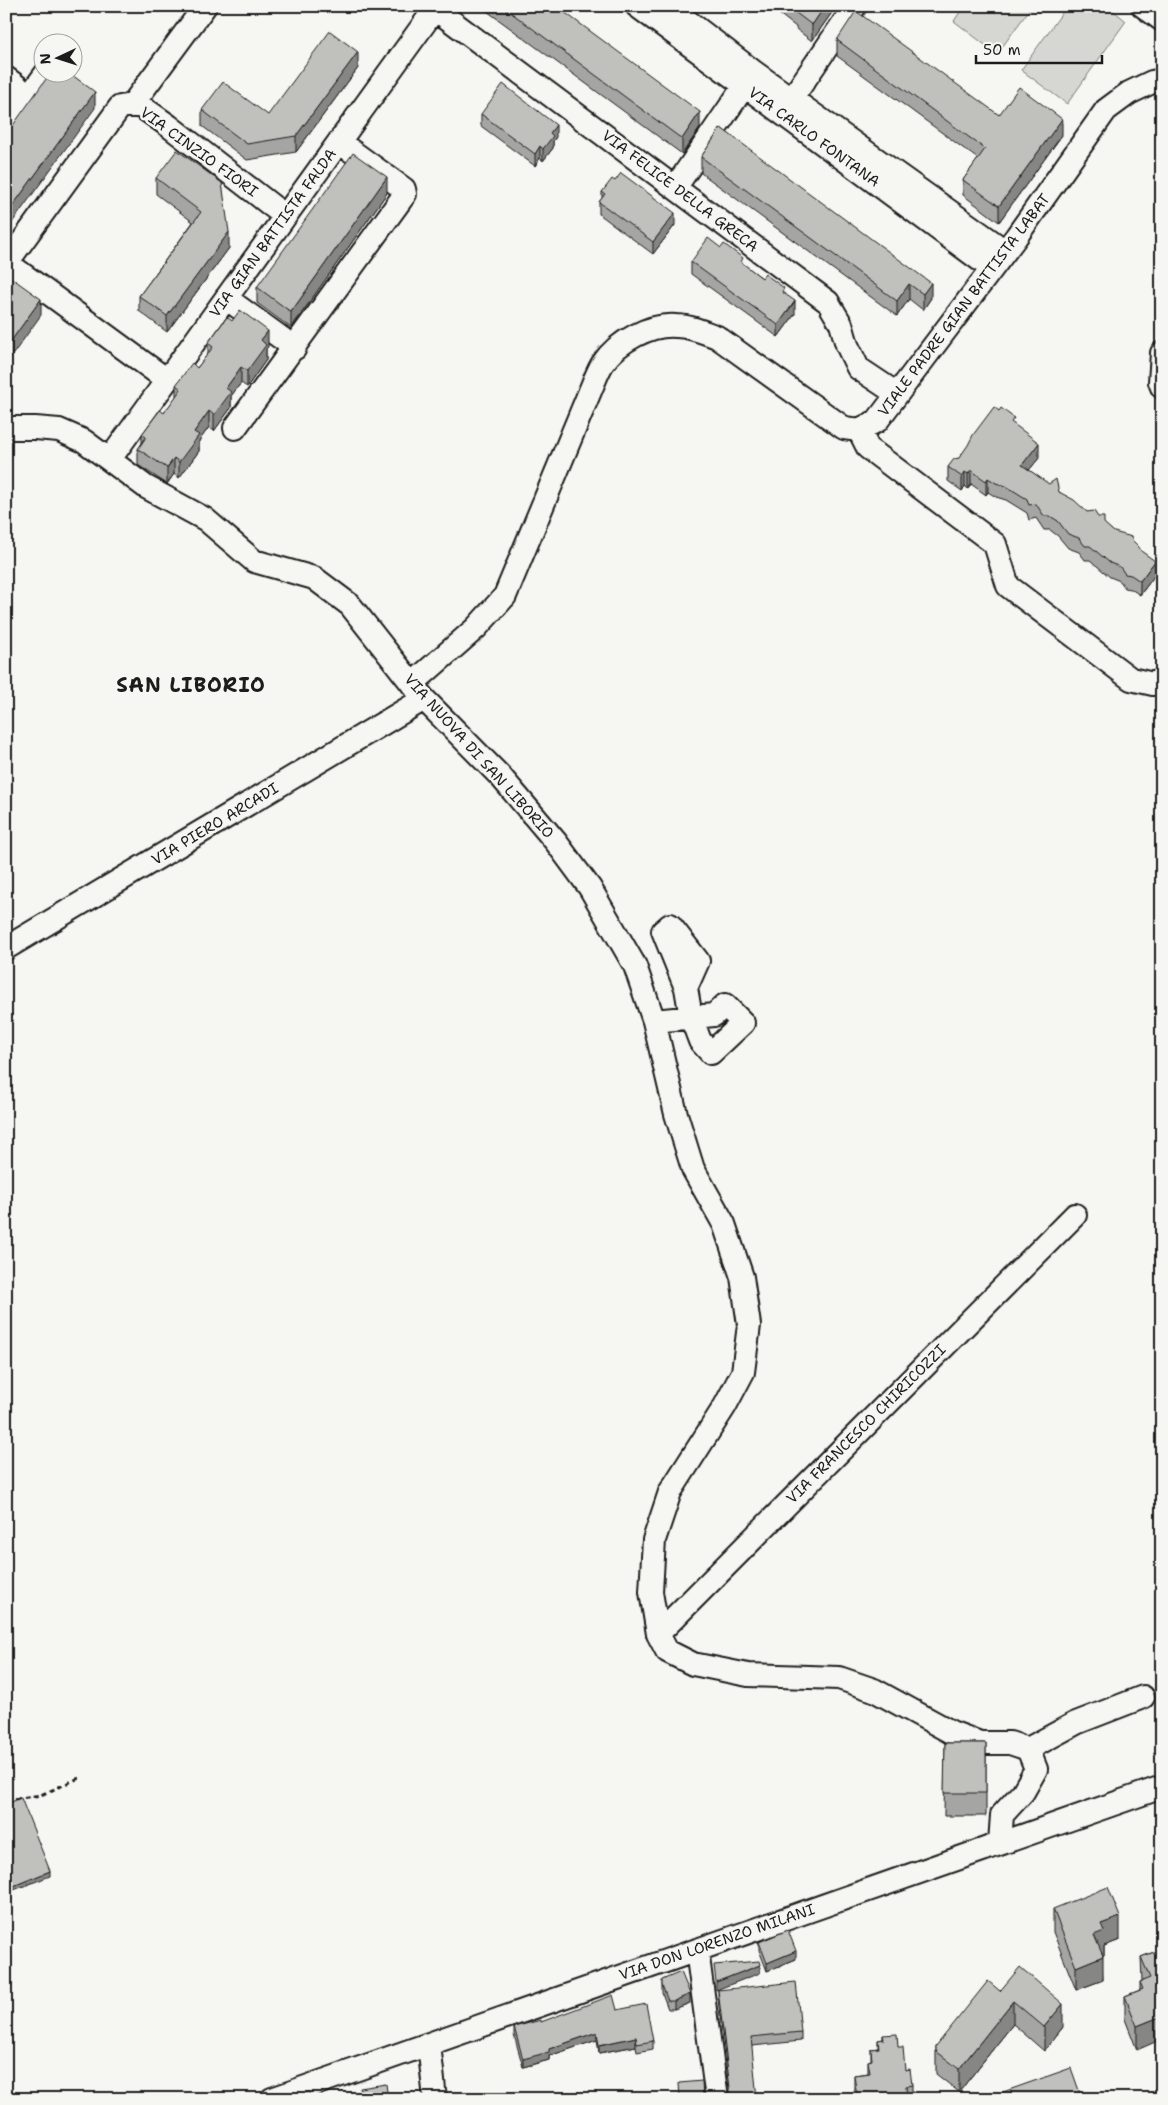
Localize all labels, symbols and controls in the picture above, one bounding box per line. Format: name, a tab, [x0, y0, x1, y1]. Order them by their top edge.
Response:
north arrow	[32, 32, 82, 82]
scale bar	[976, 32, 1102, 64]
text: 50 m	[983, 40, 1021, 60]
text: N	[36, 53, 54, 65]
street label: VIA CARLO FONTANA	[744, 82, 884, 192]
street label: VIA CINZIO FIORI	[136, 102, 262, 202]
street label: VIA FELICE DELLA GRECA	[598, 125, 762, 257]
street label: VIA GIAN BATTISTA FALDA	[205, 145, 341, 321]
street label: VIALE PADRE GIAN BATTISTA LABAT	[874, 189, 1054, 421]
street label: VIA NUOVA DI SAN LIBORIO	[400, 669, 558, 843]
district label: SAN LIBORIO	[116, 672, 266, 698]
street label: VIA PIERO ARCADI	[148, 778, 282, 870]
street label: VIA FRANCESCO CHIRICOZZI	[782, 1340, 950, 1508]
street label: VIA DON LORENZO MILANI	[616, 1899, 818, 1985]

